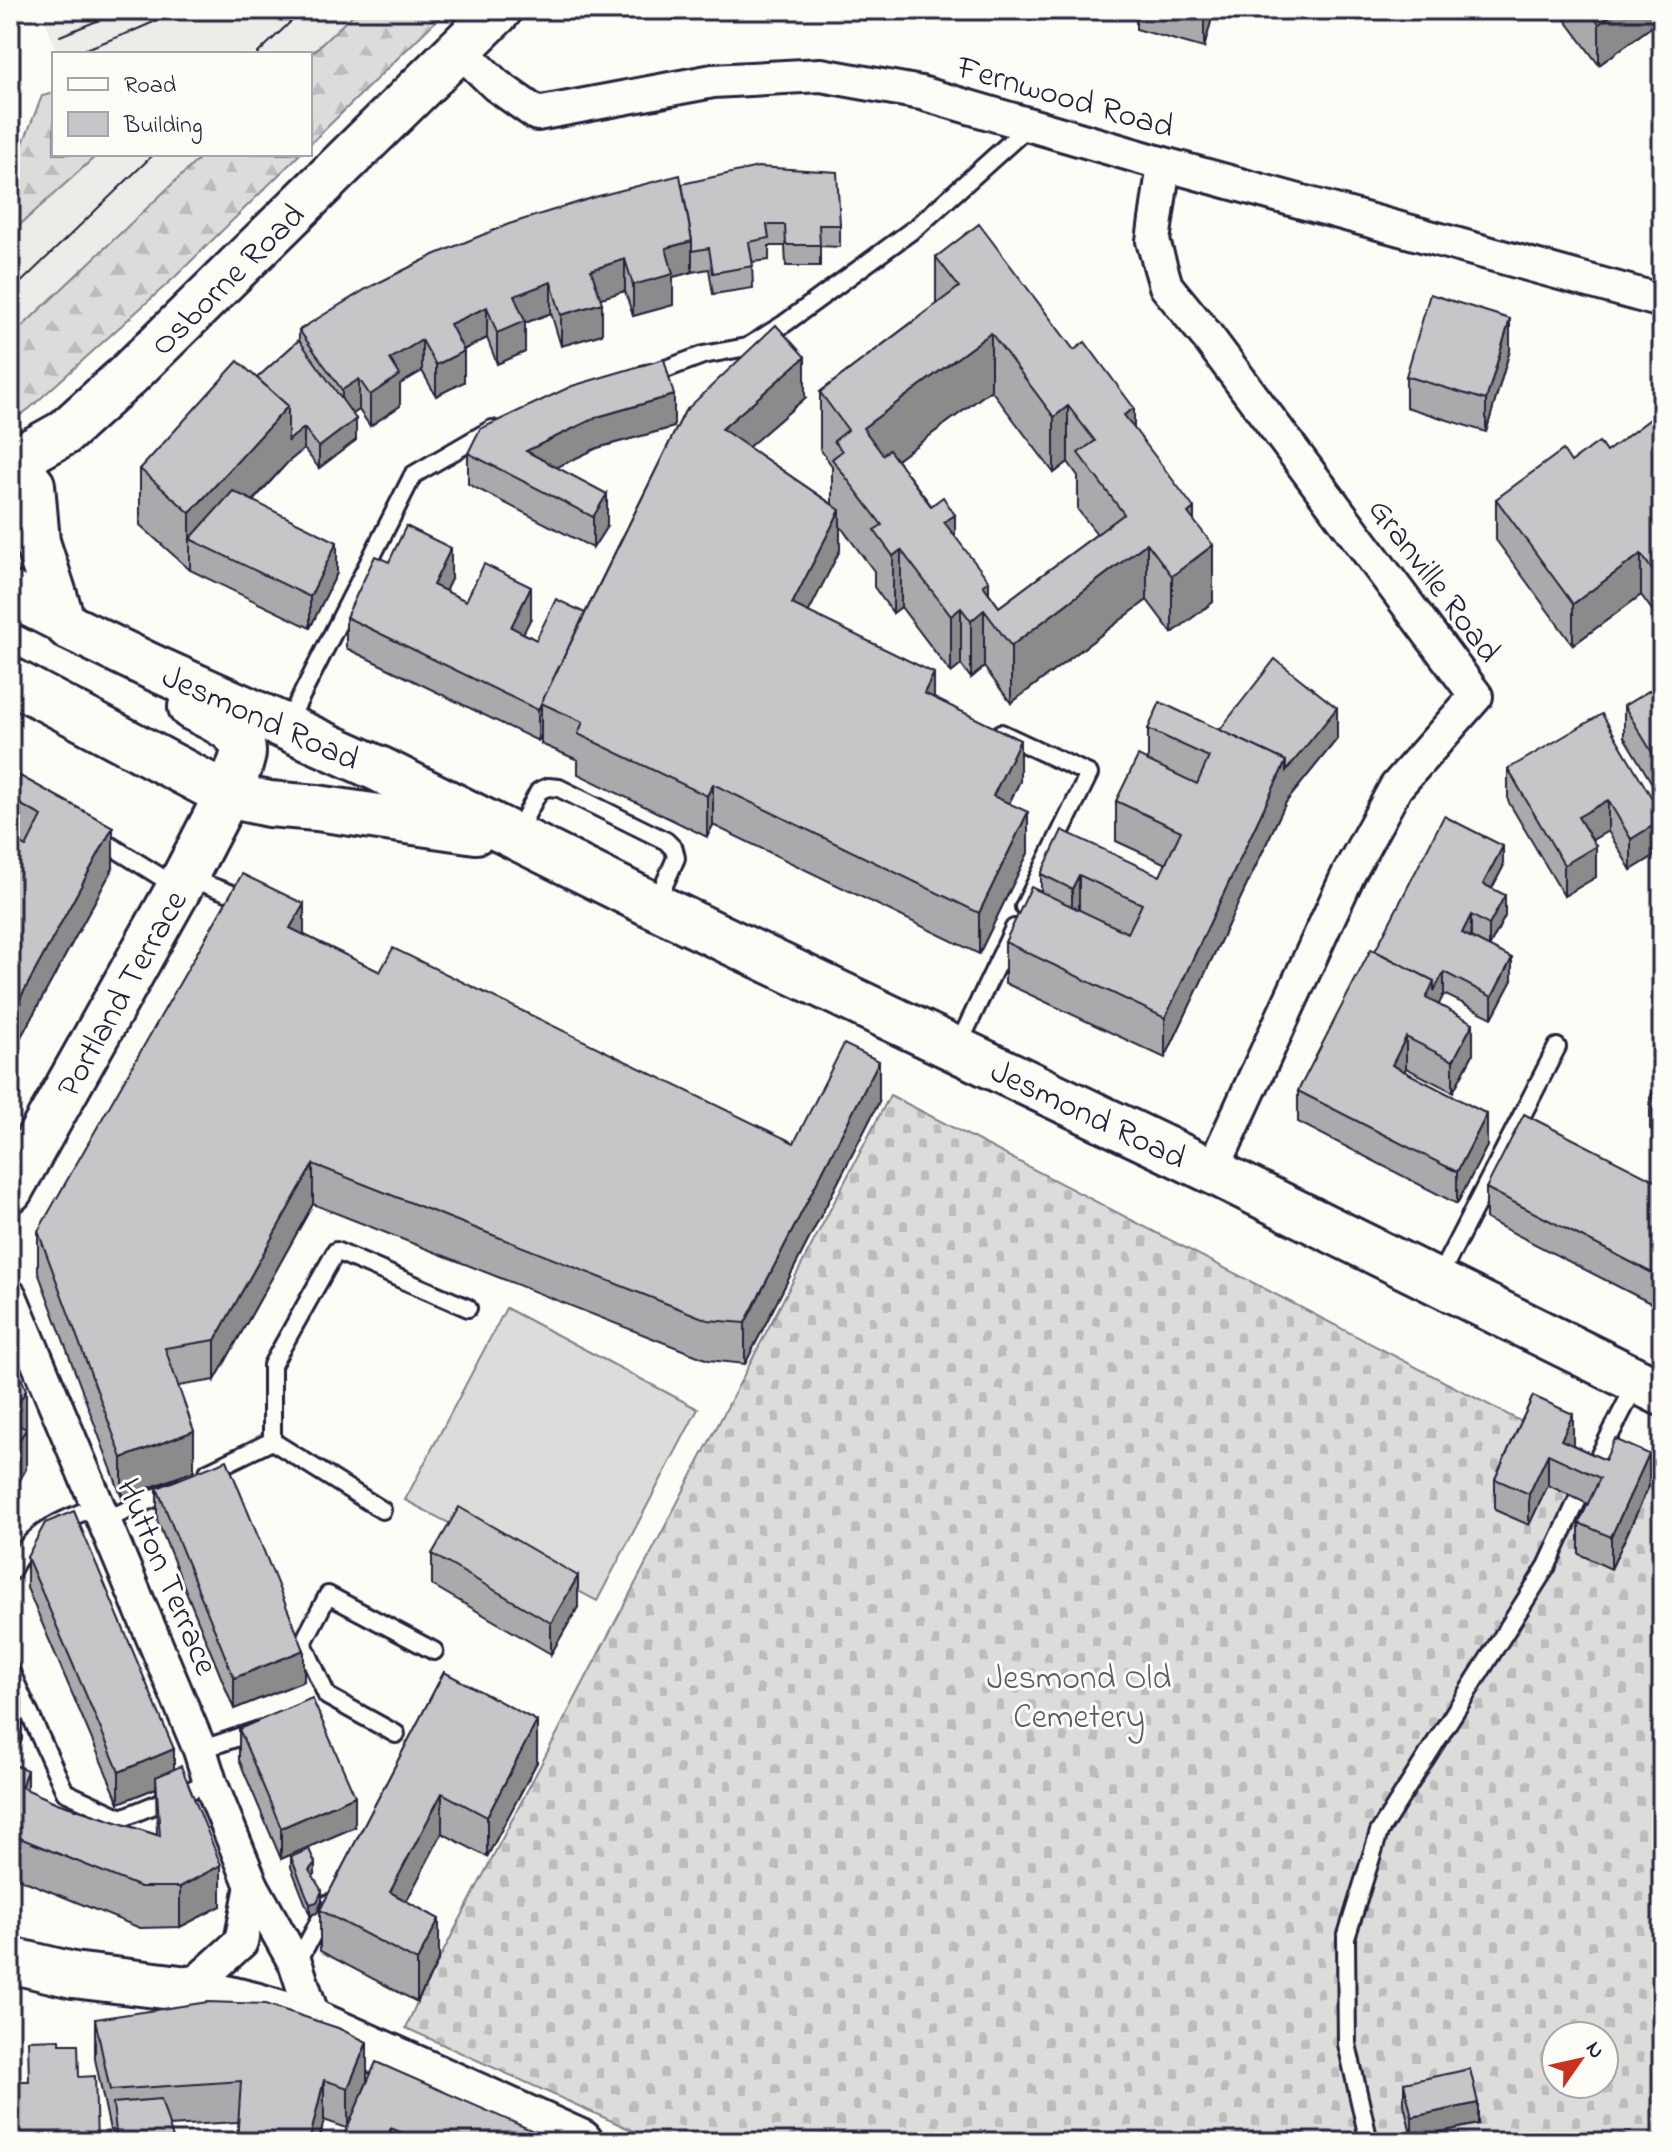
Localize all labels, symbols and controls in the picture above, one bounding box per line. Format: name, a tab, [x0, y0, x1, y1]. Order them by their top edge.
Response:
street label: Fernwood Road	[950, 44, 1179, 154]
legend	[52, 52, 312, 156]
text: Road	[124, 69, 177, 104]
text: Building	[123, 109, 203, 144]
street label: Osborne Road	[140, 193, 318, 369]
street label: Granville Road	[1354, 488, 1512, 674]
street label: Jesmond Road	[153, 654, 366, 786]
street label: Portland Terrace	[46, 881, 202, 1107]
street label: Jesmond Road	[981, 1048, 1194, 1184]
street label: Hutton Terrace	[101, 1471, 230, 1684]
park label: Jesmond Old Cemetery	[987, 1655, 1171, 1744]
north arrow	[1540, 2020, 1620, 2100]
text: N	[1577, 2035, 1612, 2066]

